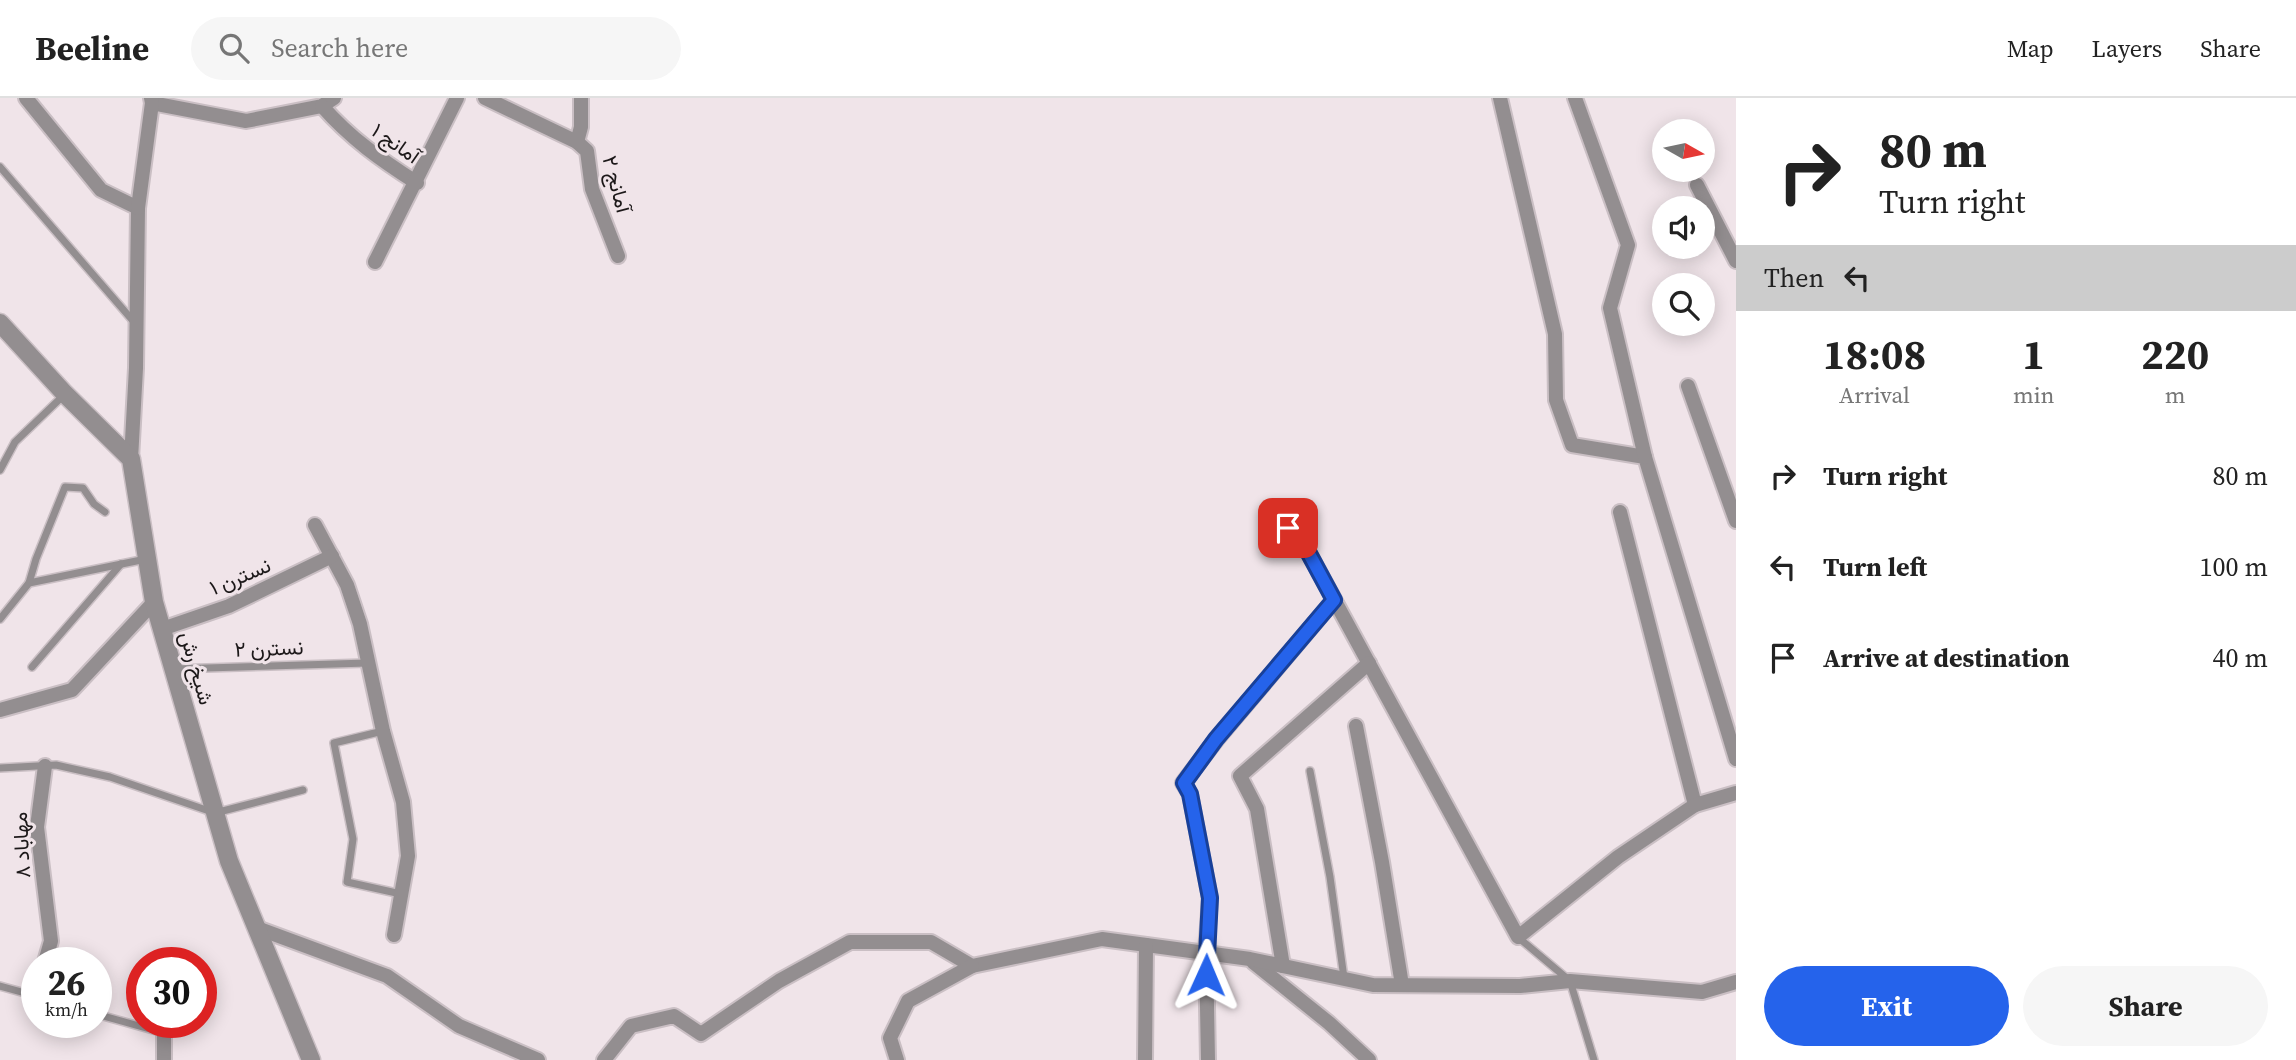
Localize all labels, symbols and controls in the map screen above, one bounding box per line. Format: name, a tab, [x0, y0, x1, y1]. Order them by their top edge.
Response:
search box	[191, 17, 681, 80]
text: Beeline	[35, 26, 149, 71]
icon: search	[215, 29, 253, 67]
text: Search here	[271, 30, 408, 66]
text: Map	[2007, 32, 2054, 65]
text: Layers	[2092, 32, 2162, 65]
text: Share	[2200, 32, 2261, 65]
street label: آمانج ۱	[366, 116, 428, 171]
text: 80 m	[1879, 116, 1987, 183]
north arrow	[1652, 119, 1715, 182]
map controls	[1652, 119, 1715, 336]
icon: right	[1764, 126, 1855, 217]
street label: آمانج ۲	[596, 152, 639, 218]
text: Turn right	[1879, 180, 2025, 224]
button: sound	[1652, 196, 1715, 259]
icon: left	[1838, 259, 1876, 297]
text: Then	[1764, 260, 1824, 296]
button: search	[1652, 273, 1715, 336]
text: 18:08	[1823, 325, 1926, 383]
text: 1	[2022, 325, 2045, 383]
text: 220	[2141, 325, 2209, 383]
text: Arrival	[1839, 379, 1910, 411]
text: min	[2013, 379, 2054, 411]
text: m	[2165, 379, 2186, 411]
icon: right	[1764, 457, 1802, 495]
text: Turn right	[1823, 458, 1947, 494]
text: 80 m	[2213, 458, 2268, 494]
pin	[1258, 498, 1318, 558]
icon: arrive	[1269, 509, 1307, 547]
icon: left	[1764, 548, 1802, 586]
text: Turn left	[1823, 549, 1927, 585]
text: 100 m	[2200, 549, 2268, 585]
street label: نسترن ۱	[205, 550, 275, 602]
street label: شیخ رش	[173, 628, 221, 708]
street label: نسترن ۲	[234, 632, 304, 664]
icon: arrive	[1764, 639, 1802, 677]
text: Arrive at destination	[1823, 640, 2070, 676]
text: 40 m	[2213, 640, 2268, 676]
street label: مهاباد ۸	[5, 811, 37, 879]
position arrow	[1169, 938, 1243, 1012]
speed limit sign: 30	[126, 947, 217, 1038]
text: 26	[48, 959, 85, 1007]
button: Exit	[1764, 966, 2009, 1046]
button: Share	[2023, 966, 2268, 1046]
text: km/h	[45, 997, 88, 1022]

